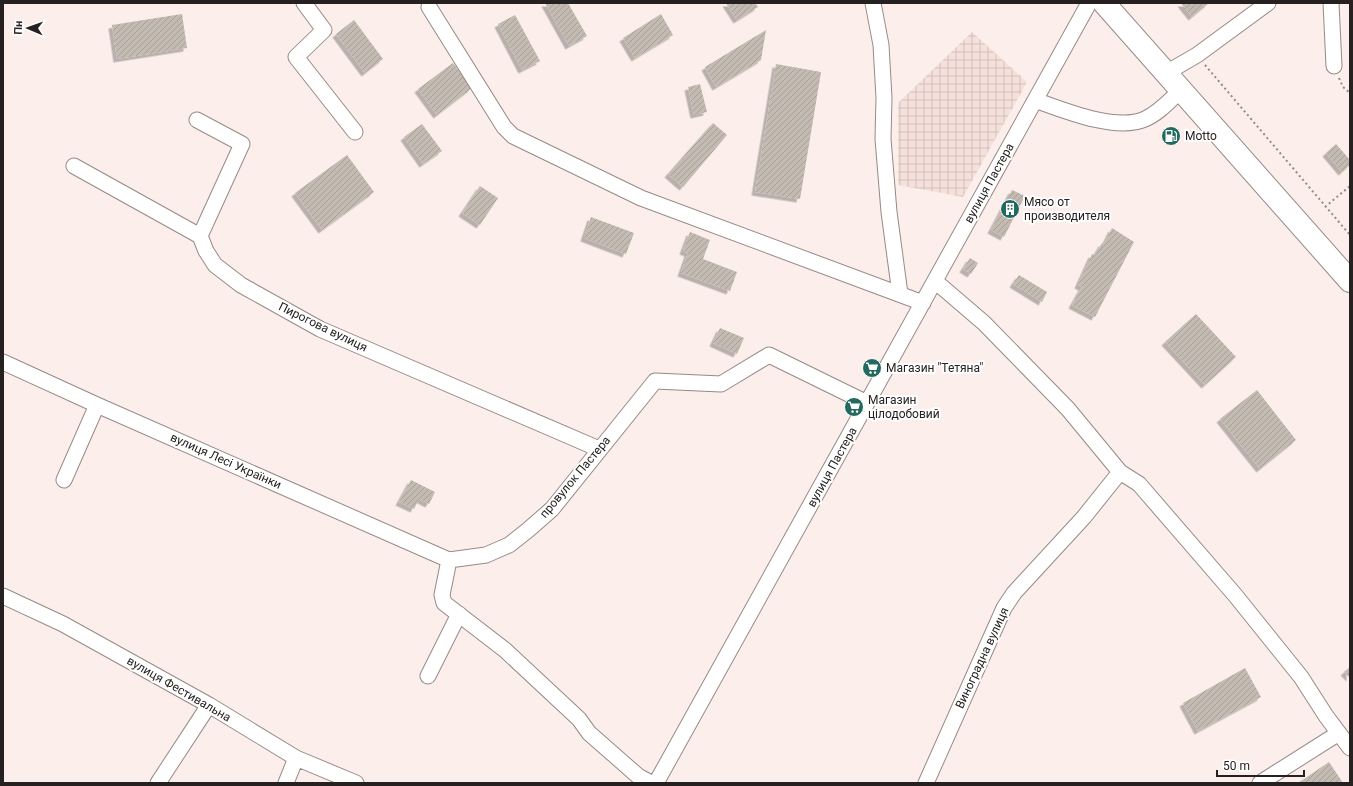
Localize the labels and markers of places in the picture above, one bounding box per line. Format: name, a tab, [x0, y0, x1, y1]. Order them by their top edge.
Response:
fuel station icon: Motto	[1160, 125, 1182, 147]
place label: Motto	[1185, 129, 1217, 143]
place label: Мясо от производителя	[1024, 195, 1110, 223]
building icon: Мясо от производителя	[999, 198, 1021, 220]
supermarket icon: Магазин "Тетяна"	[861, 357, 883, 379]
place label: Магазин "Тетяна"	[886, 361, 984, 375]
place label: Магазин цілодобовий	[868, 393, 940, 421]
supermarket icon: Магазин цілодобовий	[843, 396, 865, 418]

